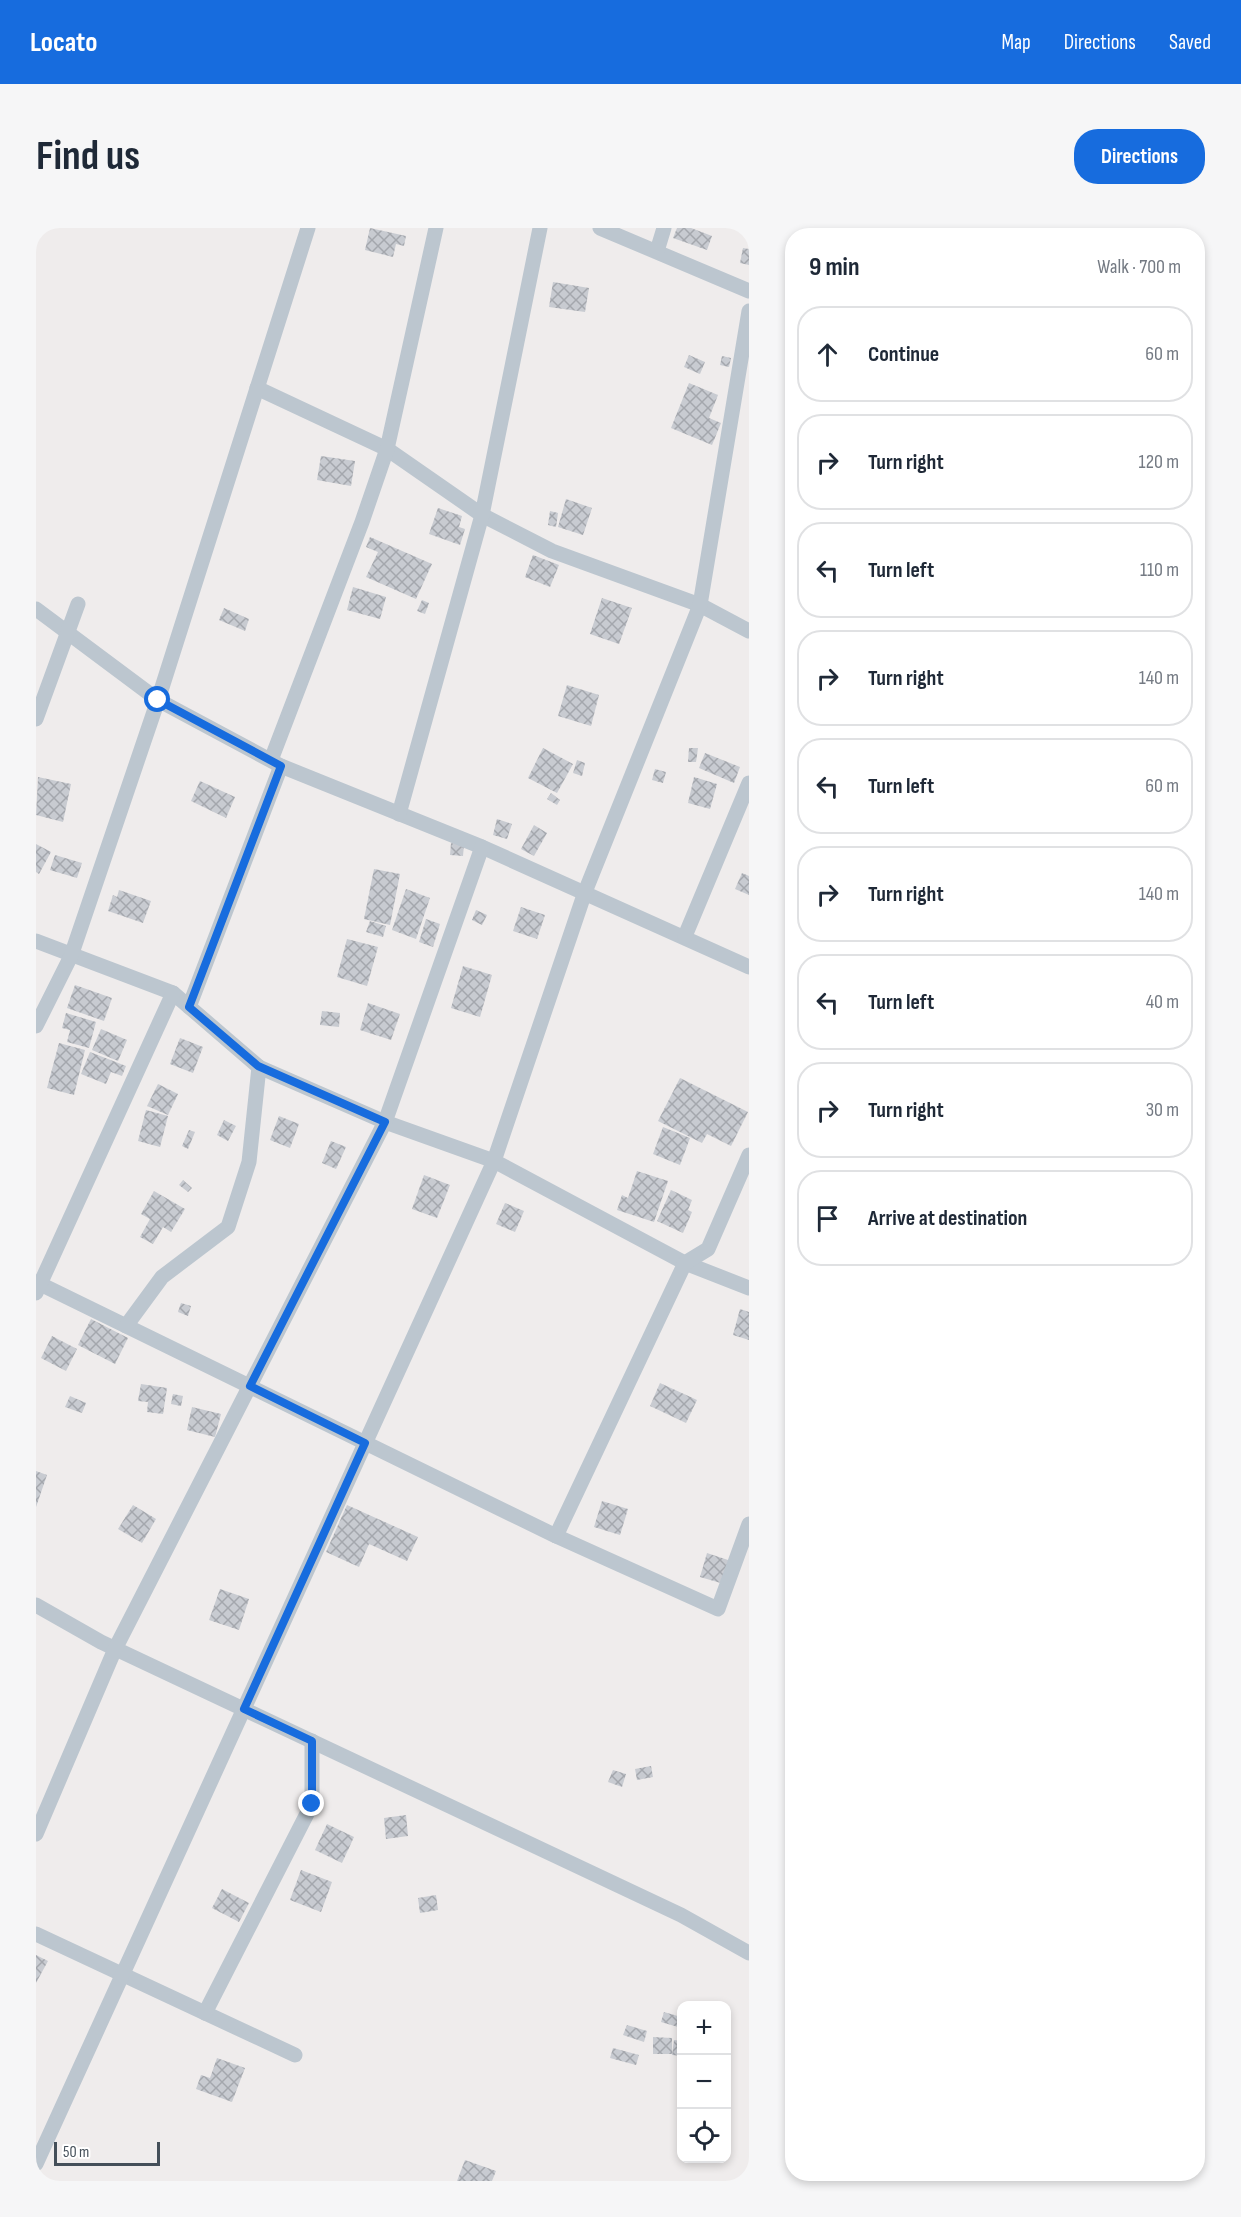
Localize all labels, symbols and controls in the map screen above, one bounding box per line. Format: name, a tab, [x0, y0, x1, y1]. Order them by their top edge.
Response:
text: Locato	[30, 26, 97, 59]
text: Map	[1001, 30, 1031, 55]
text: Directions	[1064, 30, 1136, 55]
text: Saved	[1169, 30, 1211, 55]
button: Directions	[1074, 129, 1205, 184]
text: Find us	[36, 131, 140, 182]
text: 9 min	[809, 252, 859, 283]
text: Walk · 700 m	[1097, 255, 1181, 279]
icon: ahead	[811, 338, 844, 371]
text: Continue	[868, 341, 939, 368]
text: 60 m	[1145, 342, 1179, 366]
icon: right	[811, 446, 844, 479]
text: Turn right	[868, 449, 944, 476]
text: 120 m	[1139, 450, 1179, 474]
icon: left	[811, 554, 844, 587]
text: Turn left	[868, 557, 934, 584]
text: 110 m	[1140, 558, 1179, 582]
icon: right	[811, 662, 844, 695]
text: Turn right	[868, 665, 944, 692]
text: 140 m	[1139, 666, 1179, 690]
route start	[144, 686, 170, 712]
icon: left	[811, 770, 844, 803]
text: Turn left	[868, 773, 934, 800]
text: 60 m	[1145, 774, 1179, 798]
icon: right	[811, 878, 844, 911]
text: Turn right	[868, 881, 944, 908]
text: 140 m	[1139, 882, 1179, 906]
icon: left	[811, 986, 844, 1019]
text: Turn left	[868, 989, 934, 1016]
text: 40 m	[1146, 990, 1179, 1014]
icon: right	[811, 1094, 844, 1127]
text: Turn right	[868, 1097, 944, 1124]
text: 30 m	[1146, 1098, 1179, 1122]
icon: arrive	[811, 1202, 844, 1235]
text: Arrive at destination	[868, 1205, 1027, 1232]
route end	[298, 1790, 324, 1816]
map controls	[677, 2001, 731, 2163]
button: +	[677, 2001, 731, 2055]
button: −	[677, 2055, 731, 2109]
button: locate	[677, 2109, 731, 2163]
scale bar	[54, 2139, 160, 2166]
text: 50 m	[63, 2143, 89, 2162]

